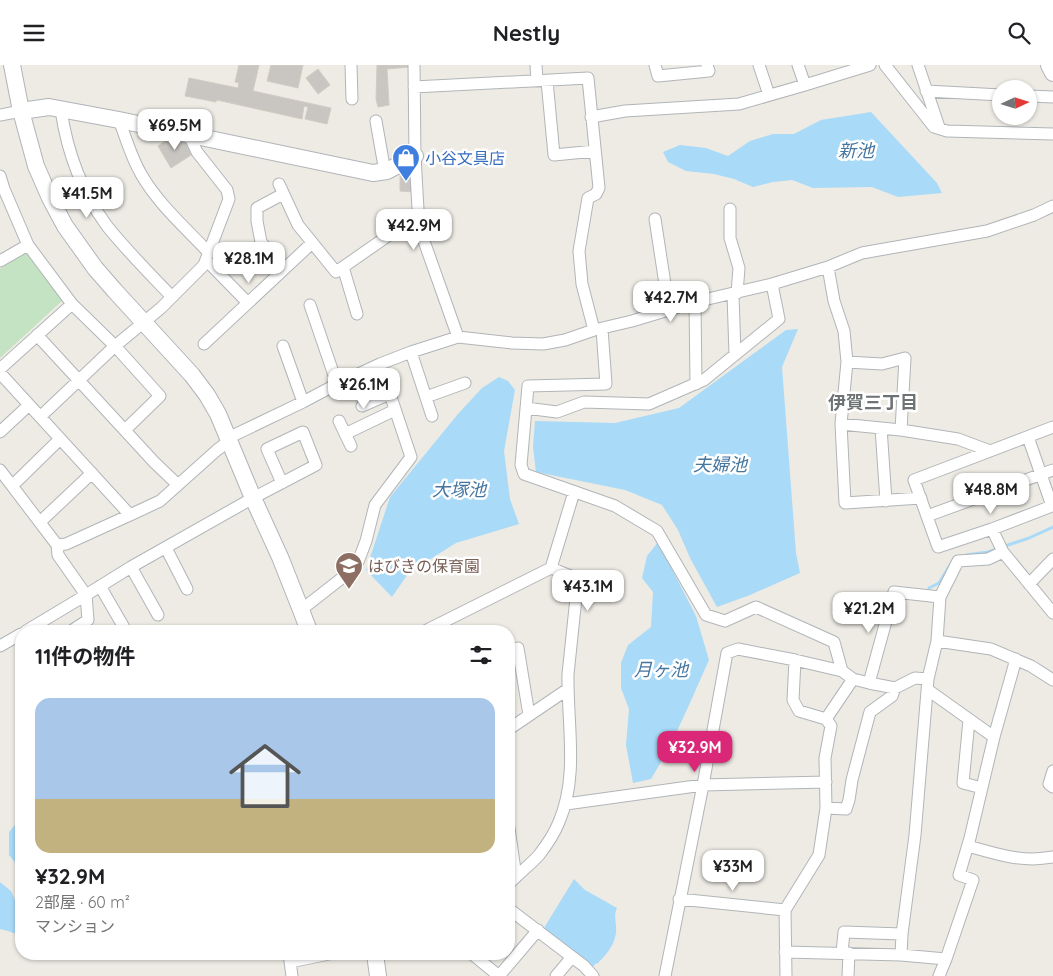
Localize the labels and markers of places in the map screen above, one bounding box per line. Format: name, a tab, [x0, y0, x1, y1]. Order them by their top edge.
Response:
pin: ¥69.5M	[134, 109, 216, 151]
shop icon: 小谷文具店	[391, 143, 421, 182]
place label: 小谷文具店	[425, 148, 505, 168]
pin: ¥41.5M	[46, 177, 128, 219]
pin: ¥42.9M	[373, 209, 455, 251]
pin: ¥28.1M	[208, 241, 290, 284]
pin: ¥42.7M	[630, 281, 712, 323]
pin: ¥26.1M	[323, 367, 405, 410]
pin: ¥48.8M	[950, 473, 1032, 515]
school or university icon: はびきの保育園	[334, 551, 364, 590]
place label: はびきの保育園	[368, 556, 480, 576]
pin: ¥43.1M	[547, 569, 629, 612]
pin: ¥21.2M	[828, 591, 910, 634]
pin: ¥32.9M	[654, 731, 736, 773]
pin: ¥33M	[703, 849, 763, 892]

